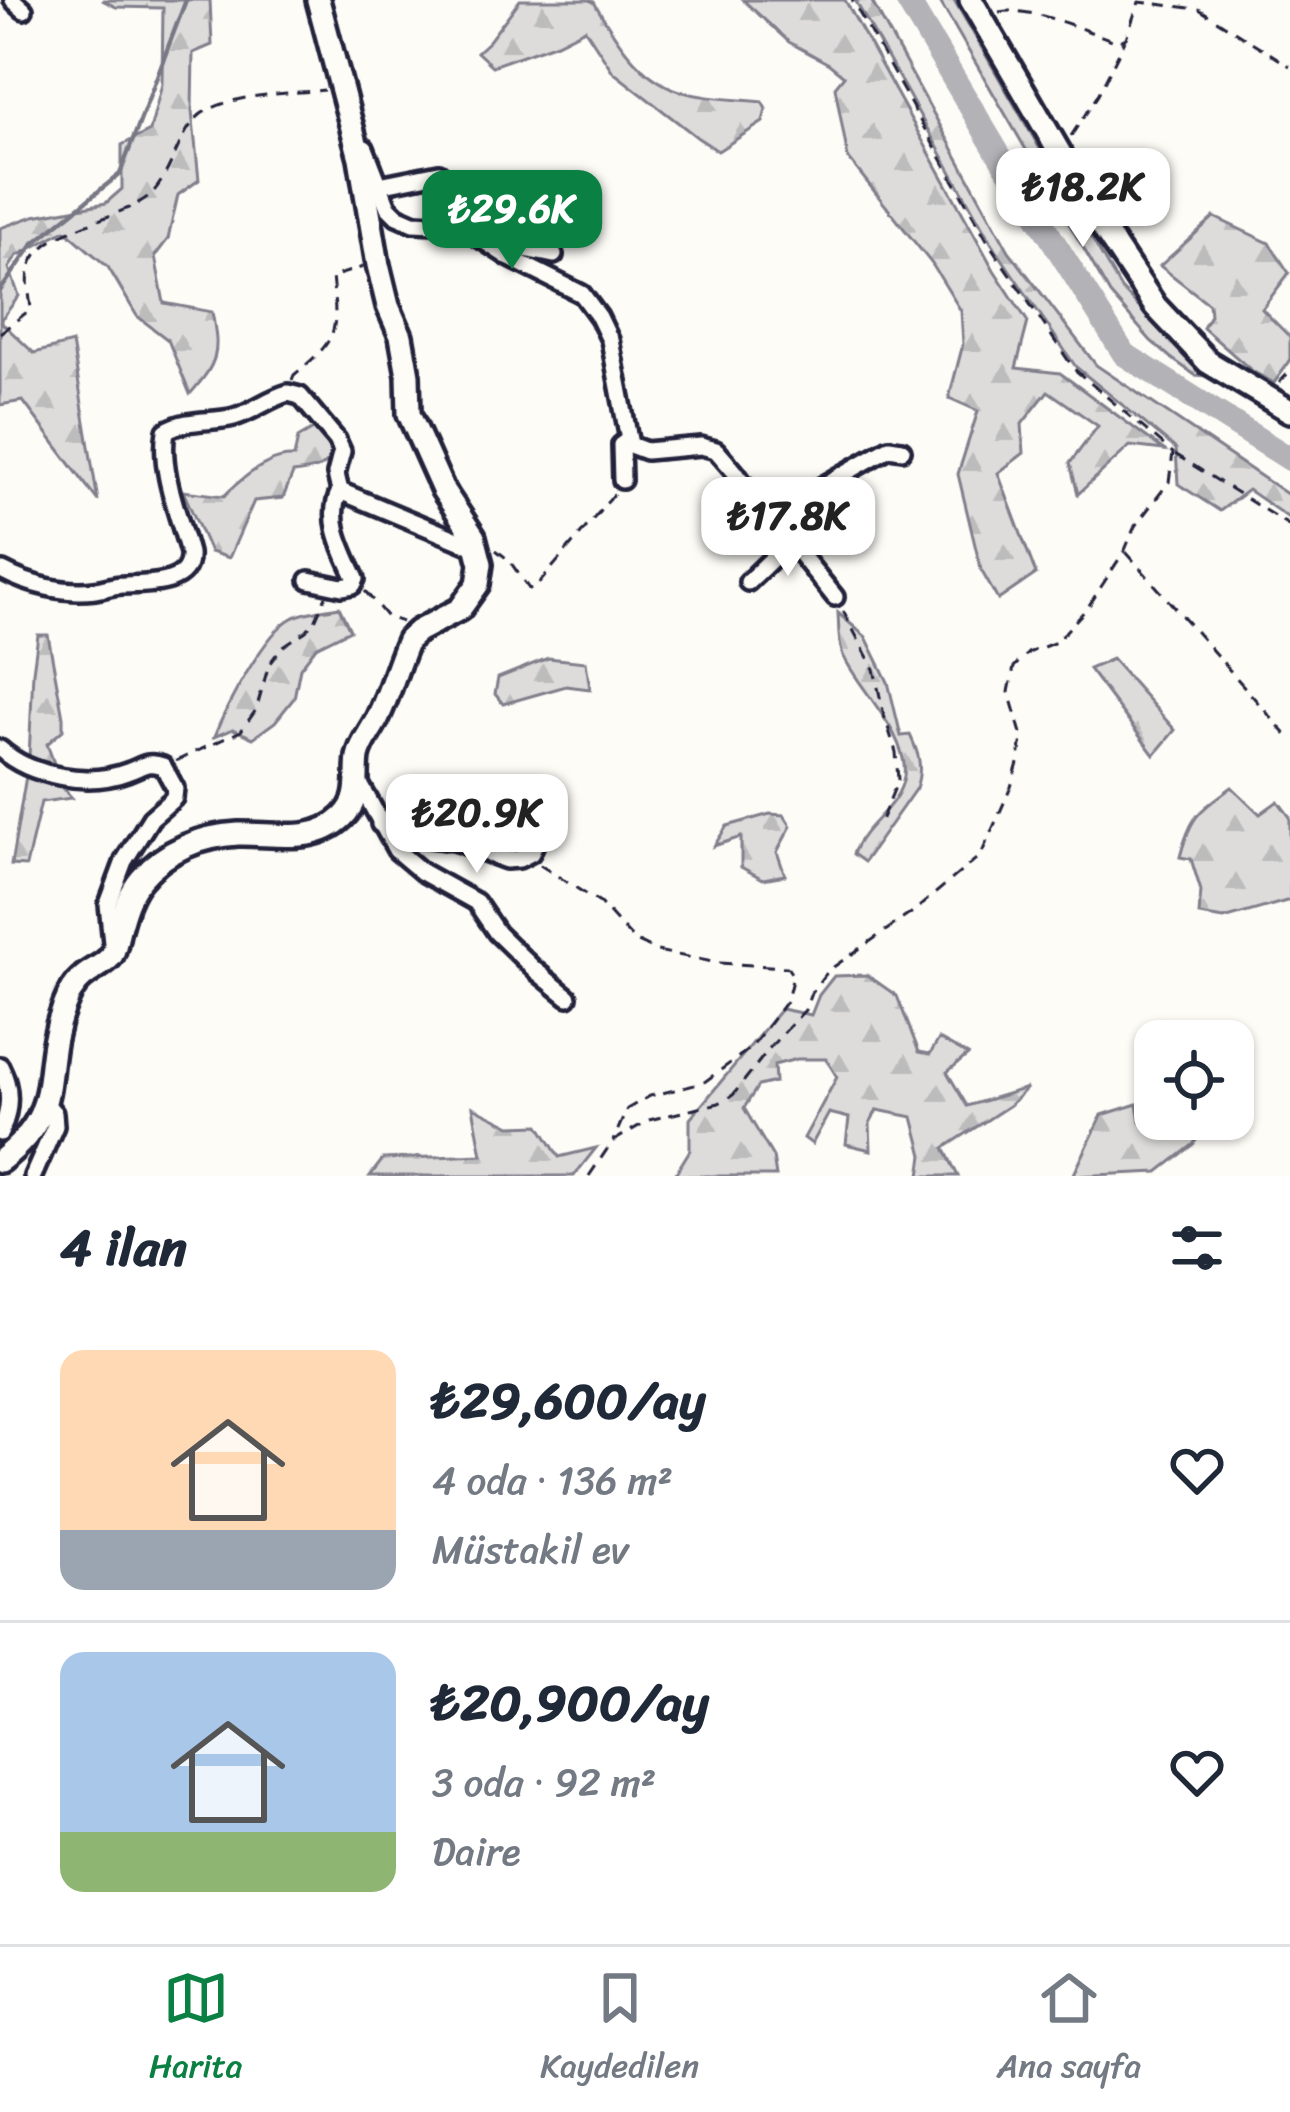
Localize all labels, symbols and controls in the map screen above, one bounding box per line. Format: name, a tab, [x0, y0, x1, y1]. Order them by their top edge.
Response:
pin: ₺18.2K	[985, 148, 1181, 250]
text: ₺18.2K	[1023, 152, 1143, 221]
pin: ₺29.6K	[414, 170, 610, 272]
text: ₺29.6K	[449, 174, 575, 243]
pin: ₺17.8K	[690, 477, 886, 579]
text: ₺17.8K	[728, 481, 848, 550]
pin: ₺20.9K	[379, 774, 575, 876]
text: ₺20.9K	[413, 778, 541, 847]
map controls	[1134, 1020, 1254, 1140]
button: locate	[1134, 1020, 1254, 1140]
text: 4 ilan	[60, 1203, 187, 1293]
icon: filters	[1164, 1215, 1230, 1281]
text: ₺29,600/ay	[432, 1356, 705, 1446]
icon: home	[156, 1398, 300, 1542]
icon: heart	[1164, 1437, 1230, 1503]
text: 4 oda · 136 m²	[432, 1446, 673, 1515]
text: Müstakil ev	[432, 1515, 629, 1584]
text: ₺20,900/ay	[432, 1658, 709, 1748]
icon: home	[156, 1700, 300, 1844]
icon: heart	[1164, 1739, 1230, 1805]
text: 3 oda · 92 m²	[432, 1748, 656, 1817]
text: Daire	[432, 1817, 520, 1886]
tab: Harita	[149, 1965, 242, 2095]
tab: Kaydedilen	[540, 1965, 699, 2095]
tab: Ana sayfa	[997, 1965, 1141, 2095]

